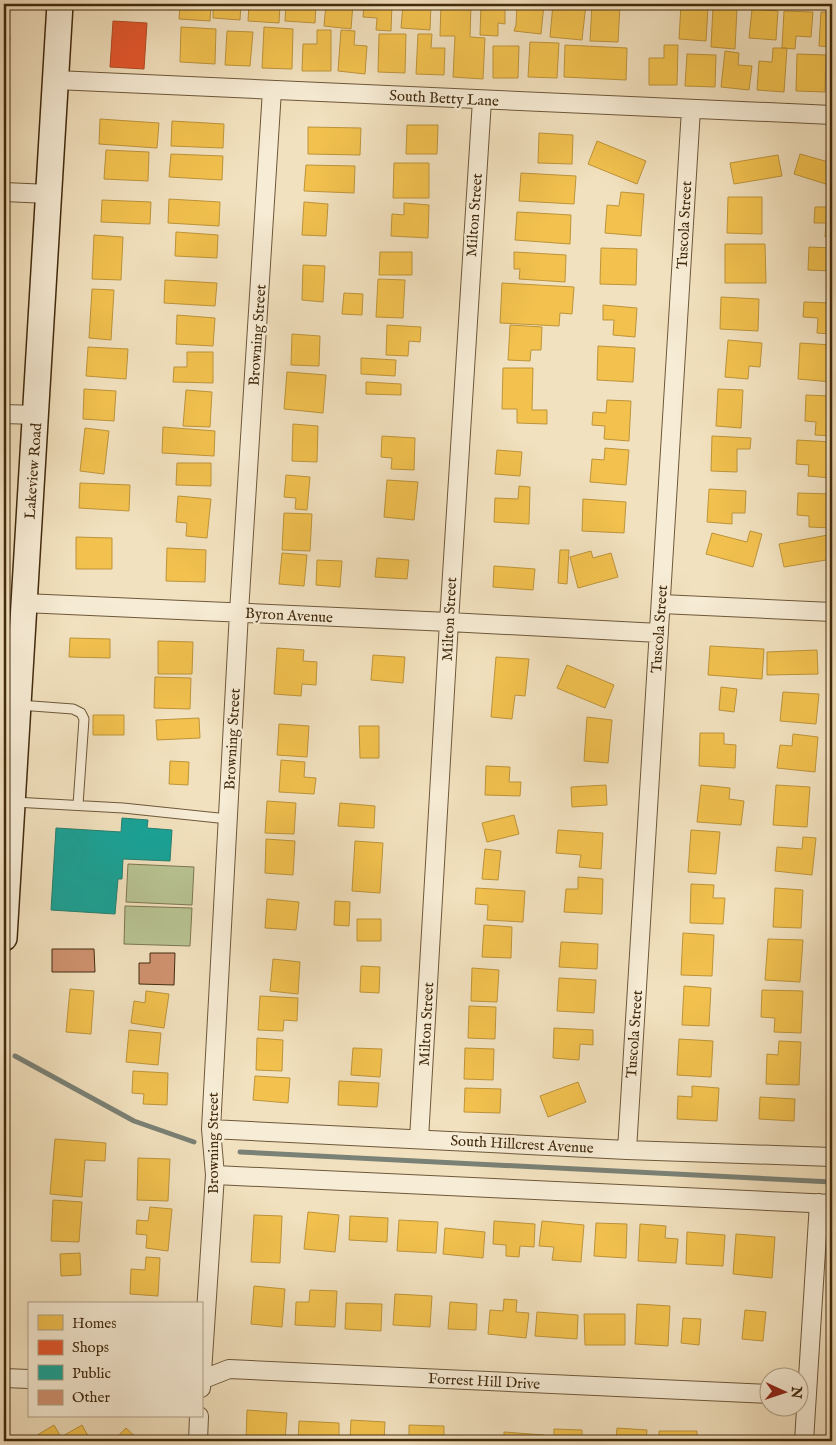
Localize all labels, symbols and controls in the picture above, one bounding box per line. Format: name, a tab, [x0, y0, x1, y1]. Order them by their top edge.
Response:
street label: South Betty Lane	[389, 86, 499, 111]
street label: Milton Street	[462, 173, 487, 258]
street label: Tuscola Street	[673, 180, 696, 270]
street label: Browning Street	[244, 284, 271, 387]
street label: Lakeview Road	[21, 421, 46, 520]
street label: Milton Street	[438, 577, 461, 661]
street label: Tuscola Street	[647, 584, 672, 674]
street label: Byron Avenue	[245, 604, 333, 627]
street label: Browning Street	[220, 688, 245, 790]
street label: Milton Street	[415, 982, 438, 1066]
street label: Tuscola Street	[622, 989, 647, 1079]
street label: Browning Street	[204, 1092, 223, 1194]
street label: South Hillcrest Avenue	[450, 1131, 594, 1158]
legend	[28, 1302, 202, 1418]
text: Homes	[72, 1314, 116, 1333]
text: Shops	[72, 1338, 109, 1357]
text: Public	[72, 1364, 111, 1383]
north arrow	[758, 1368, 808, 1418]
street label: Forrest Hill Drive	[427, 1369, 541, 1394]
text: N	[787, 1385, 805, 1399]
text: Other	[72, 1388, 110, 1407]

